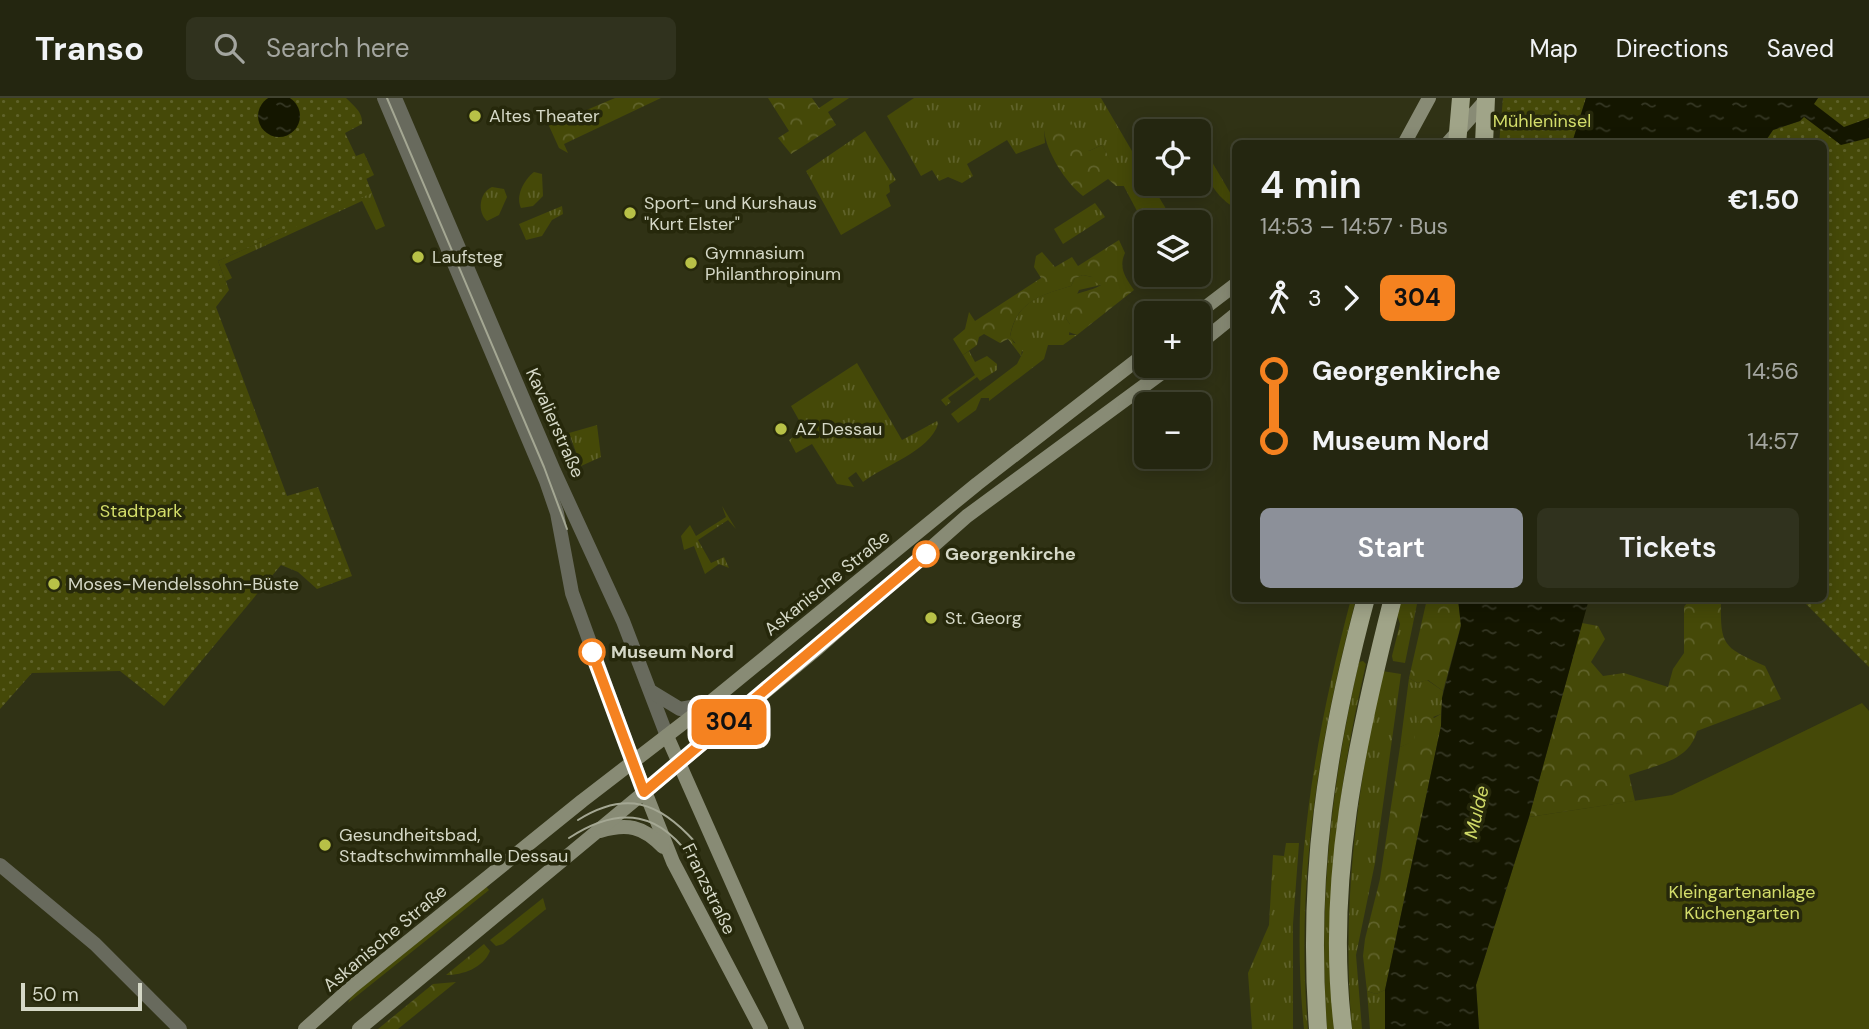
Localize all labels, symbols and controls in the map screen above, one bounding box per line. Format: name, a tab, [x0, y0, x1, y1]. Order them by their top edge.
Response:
search box	[186, 17, 676, 80]
text: Transo	[35, 27, 144, 70]
icon: search	[210, 29, 248, 67]
text: Search here	[266, 31, 410, 65]
text: Map	[1530, 33, 1578, 64]
text: Directions	[1616, 33, 1729, 64]
text: Saved	[1767, 33, 1834, 64]
place label: Altes Theater	[489, 104, 600, 128]
marker: Altes Theater	[467, 108, 483, 124]
park label: Mühleninsel	[1493, 109, 1591, 133]
map controls	[1134, 119, 1211, 469]
button: locate	[1134, 119, 1211, 196]
text: 4 min	[1260, 160, 1362, 210]
text: €1.50	[1728, 183, 1799, 217]
place label: Sport- und Kurshaus "Kurt Elster"	[644, 191, 817, 236]
marker: Sport- und Kurshaus "Kurt Elster"	[622, 205, 638, 221]
button: layers	[1134, 210, 1211, 287]
text: 14:53 – 14:57 · Bus	[1260, 211, 1448, 241]
place label: Gymnasium Philanthropinum	[705, 241, 841, 286]
place label: Laufsteg	[432, 245, 503, 269]
marker: Laufsteg	[410, 249, 426, 265]
marker: Gymnasium Philanthropinum	[683, 255, 699, 271]
icon: walk	[1260, 279, 1298, 317]
icon: forward	[1332, 279, 1370, 317]
text: 304	[1394, 282, 1441, 313]
text: 3	[1308, 283, 1322, 313]
button: +	[1134, 301, 1211, 378]
text: Georgenkirche	[1312, 354, 1501, 388]
text: 14:56	[1745, 356, 1799, 386]
street label: Kavalierstraße	[520, 364, 590, 482]
button: −	[1134, 392, 1211, 469]
place label: AZ Dessau	[795, 417, 882, 441]
marker: AZ Dessau	[773, 421, 789, 437]
text: Museum Nord	[1312, 424, 1489, 458]
text: 14:57	[1747, 426, 1799, 456]
park label: Stadtpark	[100, 499, 182, 523]
button: Start	[1260, 508, 1523, 588]
button: Tickets	[1537, 508, 1799, 588]
street label: Askanische Straße	[759, 525, 895, 641]
marker: Georgenkirche	[913, 541, 939, 567]
place label: Georgenkirche	[945, 542, 1076, 566]
place label: Moses-Mendelssohn-Büste	[68, 572, 299, 596]
marker: Moses-Mendelssohn-Büste	[46, 576, 62, 592]
place label: St. Georg	[945, 606, 1022, 630]
marker: St. Georg	[923, 610, 939, 626]
marker: Museum Nord	[579, 639, 605, 665]
place label: Museum Nord	[611, 640, 734, 664]
line badge: 304	[689, 699, 769, 745]
text: 304	[706, 706, 752, 737]
water label: Mulde	[1458, 783, 1495, 841]
place label: Gesundheitsbad, Stadtschwimmhalle Dessau	[339, 823, 568, 868]
marker: Gesundheitsbad, Stadtschwimmhalle Dessau	[317, 837, 333, 853]
street label: Franzstraße	[677, 839, 741, 939]
street label: Askanische Straße	[318, 879, 452, 997]
park label: Kleingartenanlage Küchengarten	[1668, 880, 1816, 925]
scale bar	[21, 980, 142, 1012]
text: 50 m	[32, 982, 79, 1007]

